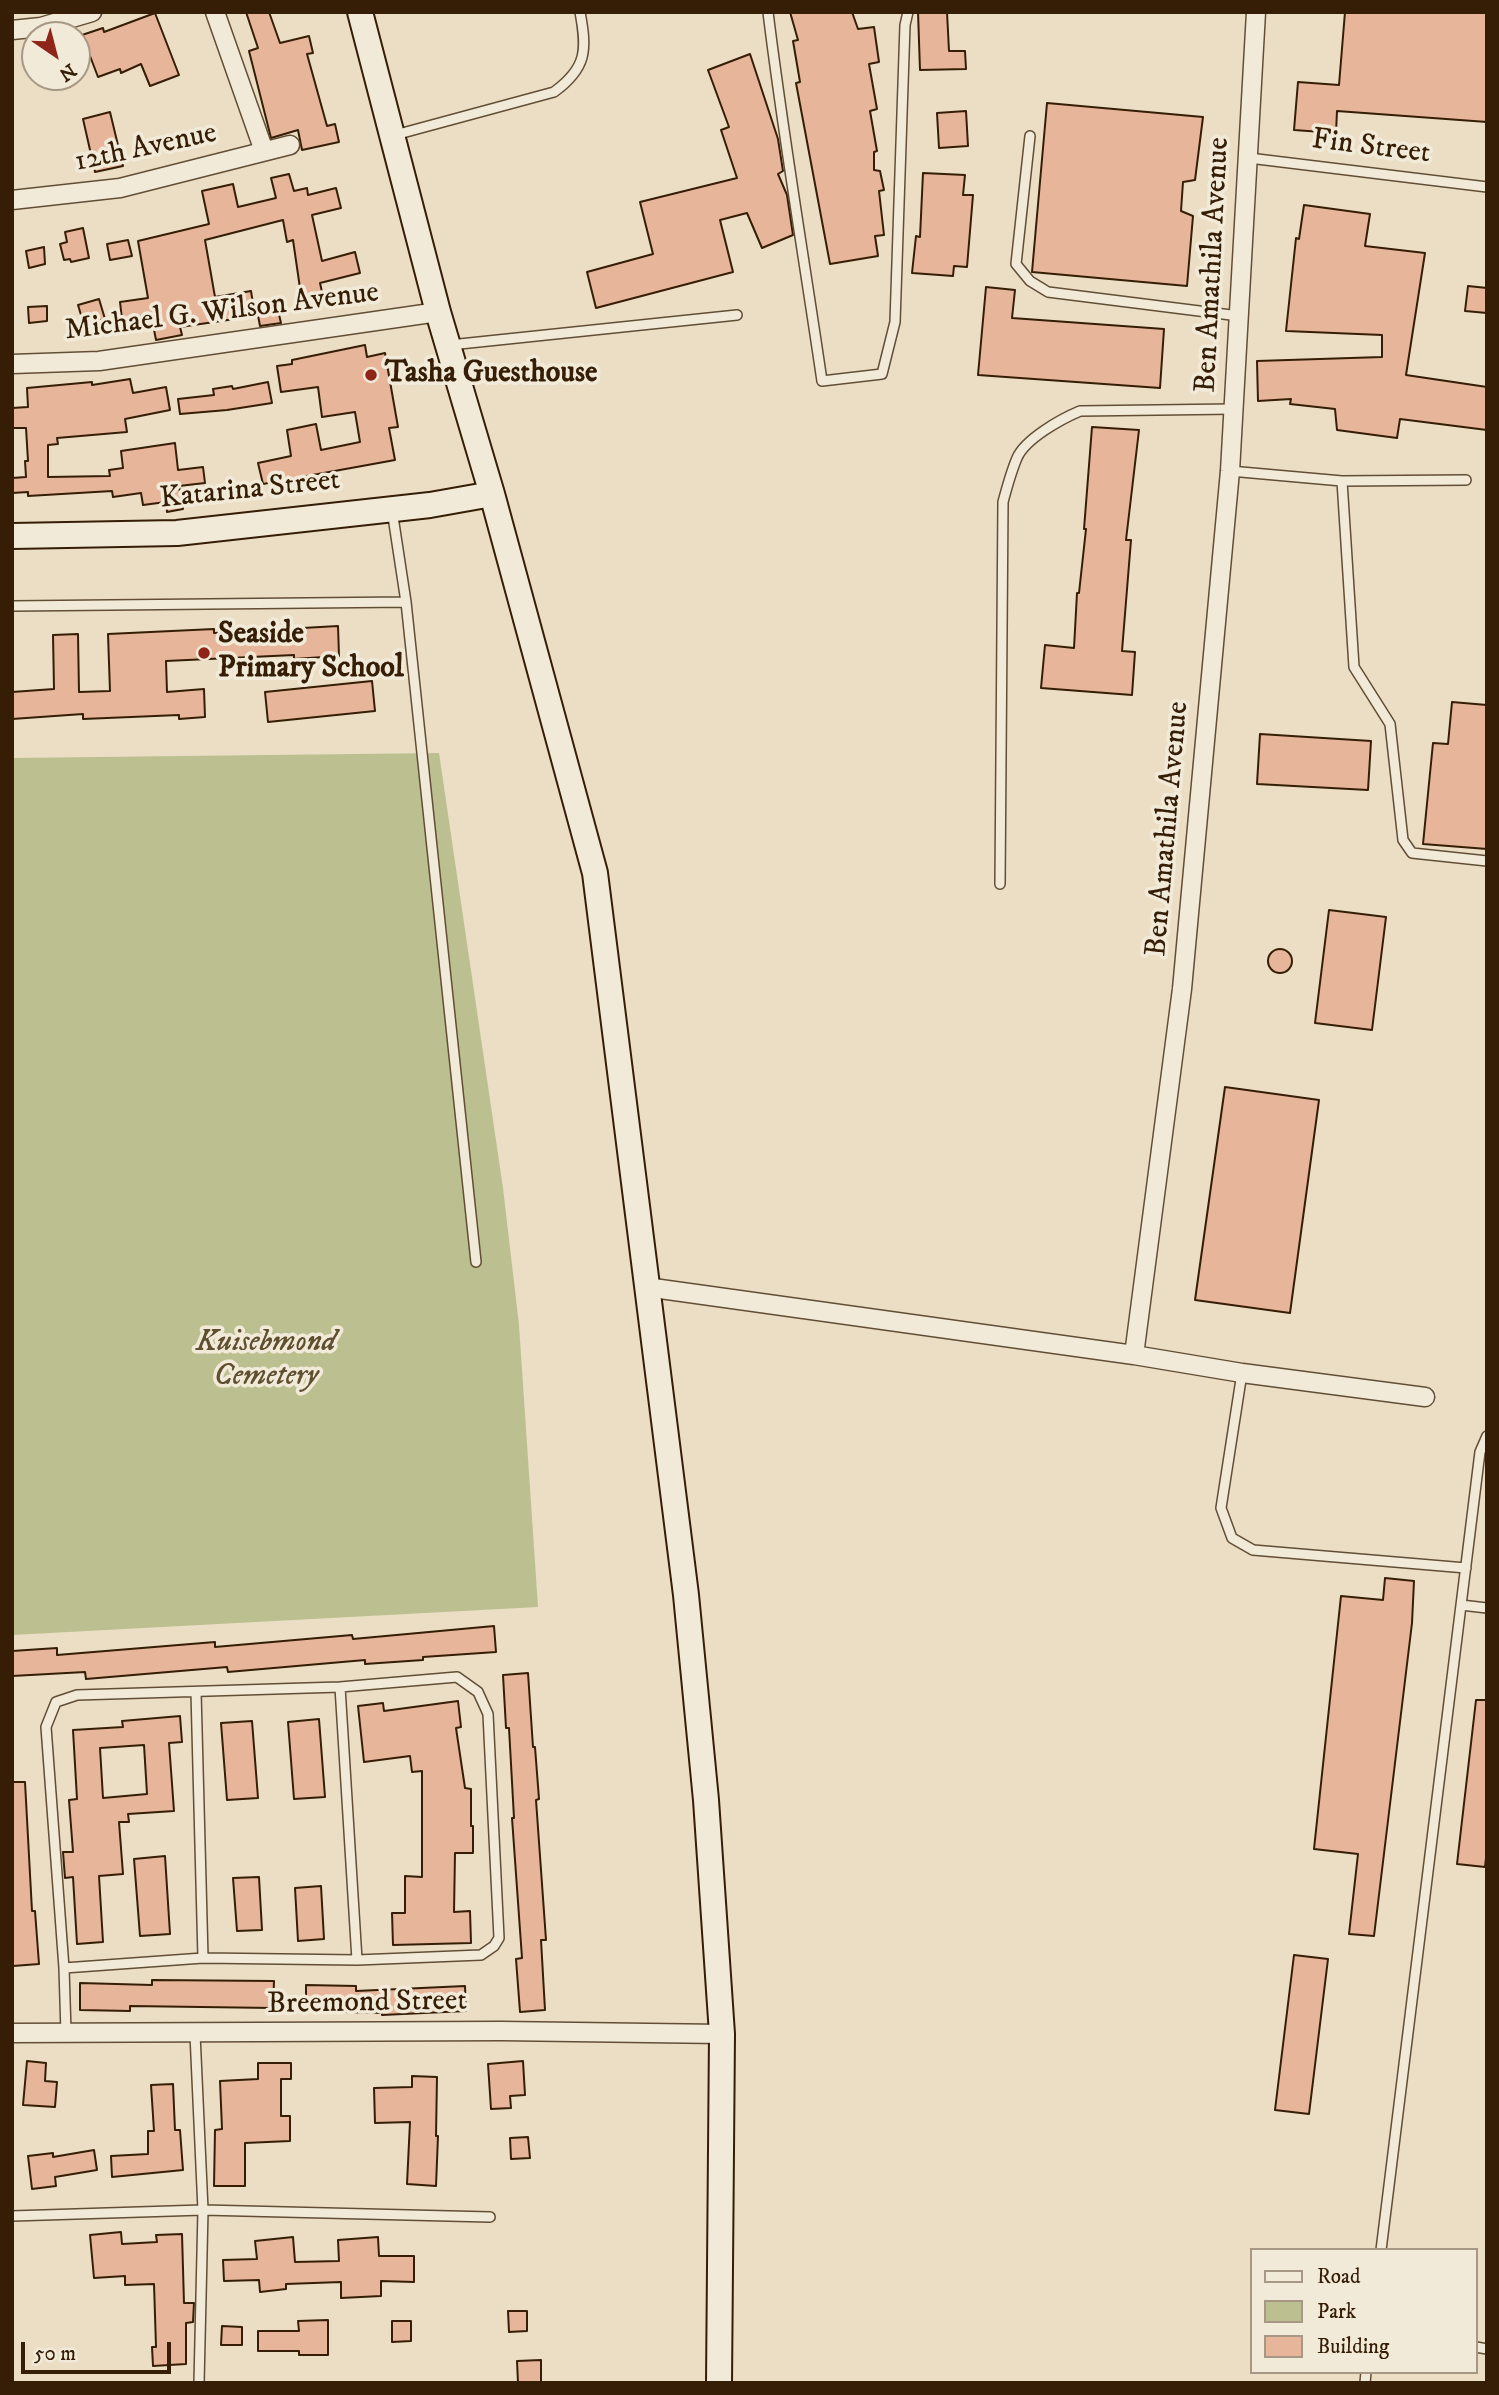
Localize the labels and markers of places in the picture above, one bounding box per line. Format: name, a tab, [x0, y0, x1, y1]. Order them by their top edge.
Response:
place label: Tasha Guesthouse	[385, 357, 597, 393]
marker: Tasha Guesthouse	[363, 367, 379, 383]
place label: Seaside Primary School	[218, 618, 404, 688]
marker: Seaside Primary School	[196, 645, 212, 661]

